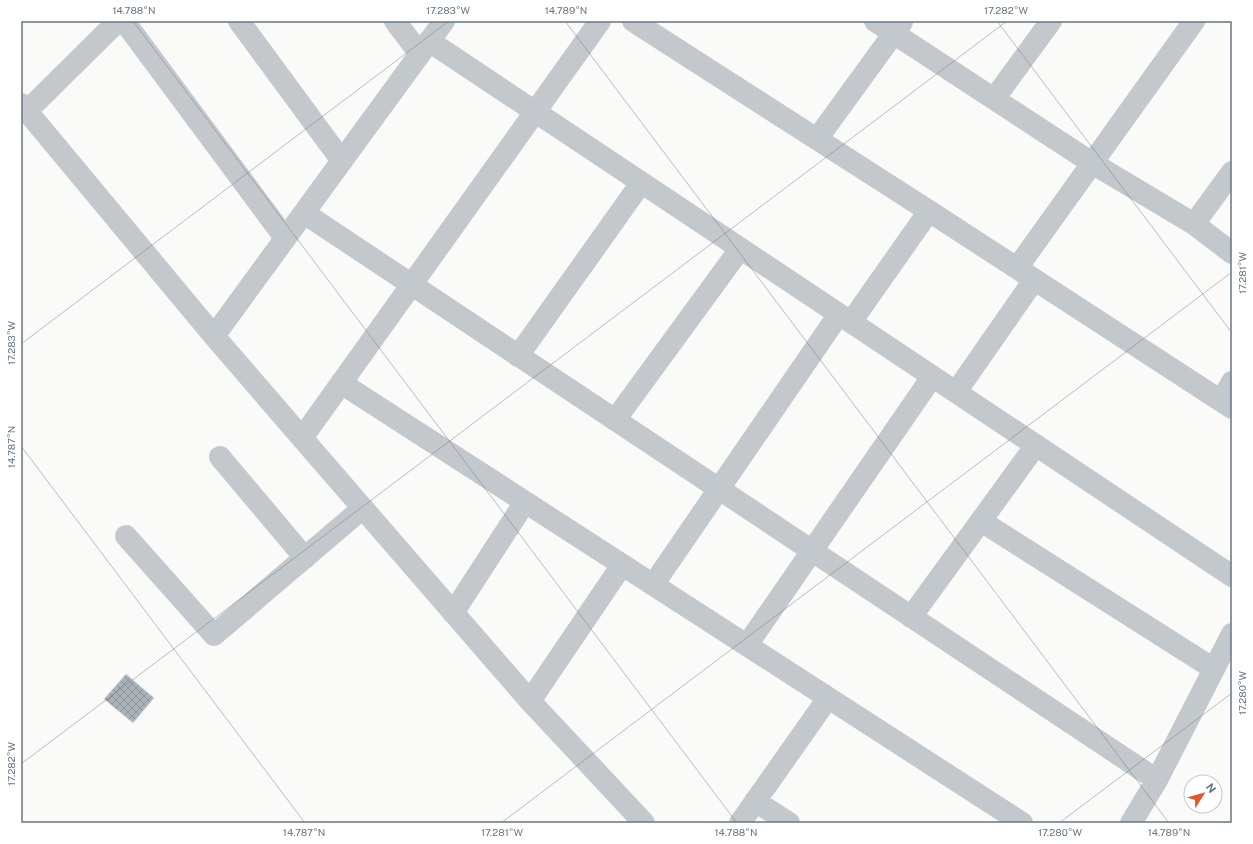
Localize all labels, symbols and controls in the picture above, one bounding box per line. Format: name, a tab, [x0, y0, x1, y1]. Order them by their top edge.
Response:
text: 14.788°N	[113, 4, 155, 16]
text: 17.283°W	[426, 4, 471, 16]
text: 14.789°N	[545, 4, 587, 16]
text: 17.282°W	[984, 4, 1028, 16]
text: 17.281°W	[1236, 252, 1248, 294]
text: 17.283°W	[5, 320, 17, 365]
text: 14.787°N	[5, 426, 17, 468]
text: 17.280°W	[1236, 671, 1248, 715]
text: 17.282°W	[5, 742, 17, 786]
north arrow	[1183, 774, 1223, 814]
text: N	[1204, 781, 1218, 795]
text: 14.787°N	[283, 826, 325, 838]
text: 17.281°W	[481, 826, 523, 838]
text: 14.788°N	[715, 826, 757, 838]
text: 17.280°W	[1038, 826, 1082, 838]
text: 14.789°N	[1148, 826, 1190, 838]

